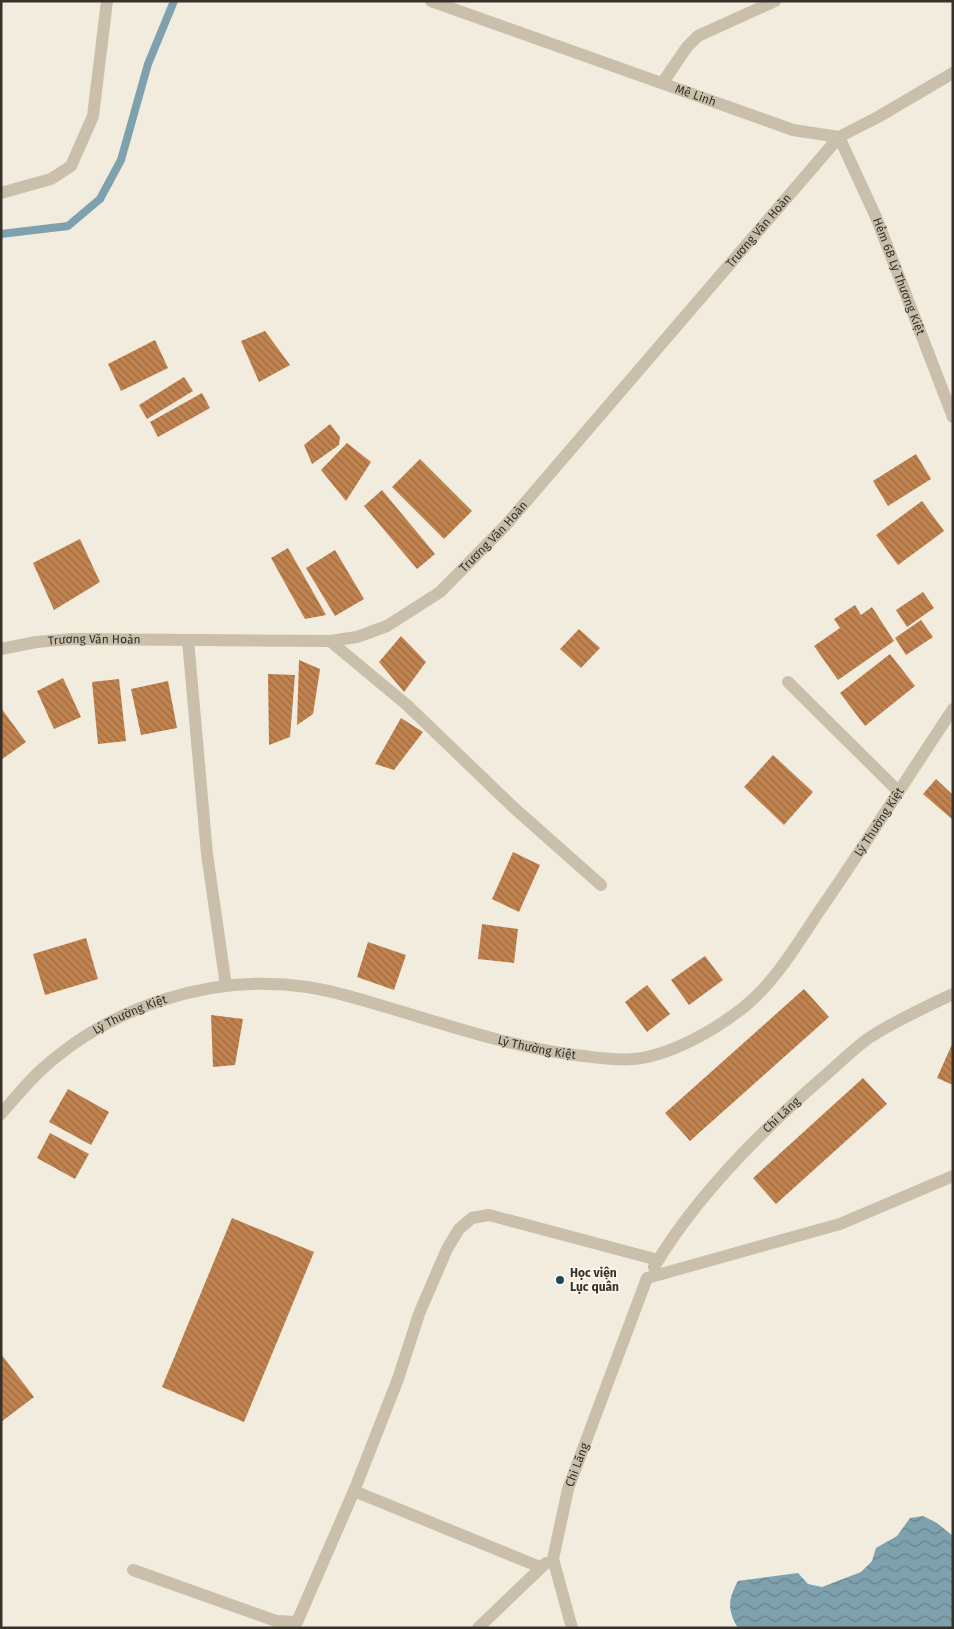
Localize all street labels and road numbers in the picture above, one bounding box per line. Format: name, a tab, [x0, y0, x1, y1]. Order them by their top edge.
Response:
street label: Mê Linh	[673, 82, 718, 109]
street label: Trương Văn Hoàn	[723, 191, 794, 270]
street label: Hẻm 6B Lý Thương Kiệt	[870, 216, 928, 337]
street label: Trương Văn Hoàn	[456, 498, 530, 575]
street label: Trương Văn Hoàn	[47, 632, 141, 648]
street label: Lý Thường Kiệt	[851, 784, 907, 859]
street label: Lý Thường Kiệt	[90, 992, 169, 1037]
street label: Lý Thường Kiệt	[496, 1033, 577, 1062]
street label: Chi Lăng	[760, 1094, 803, 1136]
street label: Chi Lăng	[562, 1440, 592, 1489]

